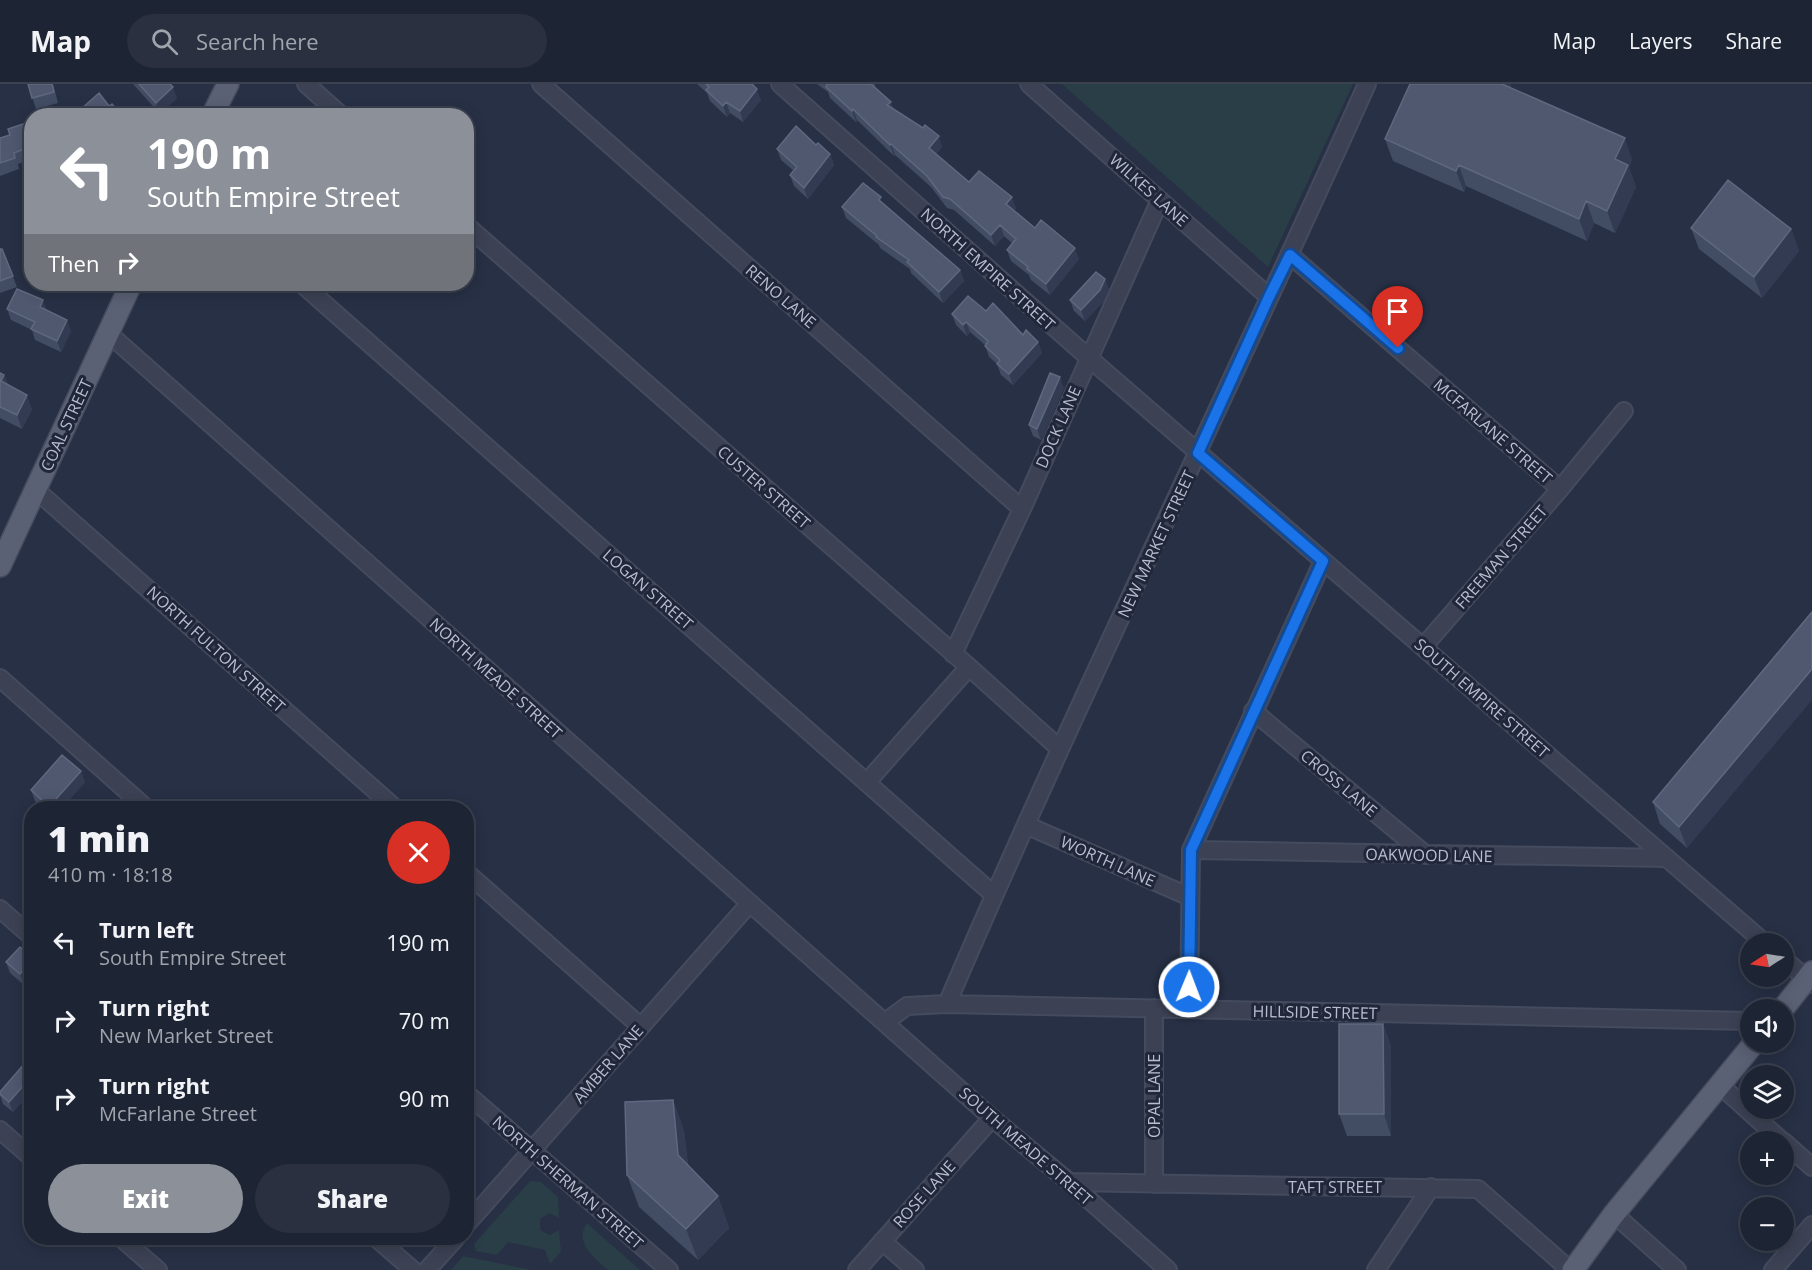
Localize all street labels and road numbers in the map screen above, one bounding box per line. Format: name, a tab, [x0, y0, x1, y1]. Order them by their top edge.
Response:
street label: WILKES LANE	[1105, 149, 1193, 231]
street label: NORTH EMPIRE STREET	[916, 203, 1060, 335]
street label: RENO LANE	[741, 259, 821, 333]
street label: MCFARLANE STREET	[1429, 373, 1557, 489]
street label: COAL STREET	[35, 375, 97, 475]
street label: DOCK LANE	[1030, 383, 1086, 471]
street label: CUSTER STREET	[713, 441, 815, 534]
street label: NEW MARKET STREET	[1112, 467, 1200, 621]
street label: FREEMAN STREET	[1450, 500, 1552, 614]
street label: LOGAN STREET	[598, 544, 698, 634]
street label: NORTH FULTON STREET	[142, 581, 290, 717]
street label: NORTH MEADE STREET	[425, 613, 567, 744]
street label: SOUTH EMPIRE STREET	[1410, 633, 1554, 763]
street label: CROSS LANE	[1296, 745, 1382, 821]
street label: WORTH LANE	[1057, 830, 1159, 892]
street label: OAKWOOD LANE	[1365, 843, 1493, 867]
street label: HILLSIDE STREET	[1252, 1000, 1378, 1024]
street label: AMBER LANE	[568, 1020, 648, 1108]
street label: OPAL LANE	[1143, 1054, 1165, 1138]
street label: SOUTH MEADE STREET	[955, 1082, 1097, 1210]
street label: NORTH SHERMAN STREET	[488, 1110, 648, 1254]
street label: ROSE LANE	[888, 1156, 960, 1232]
street label: TAFT STREET	[1288, 1176, 1382, 1198]

